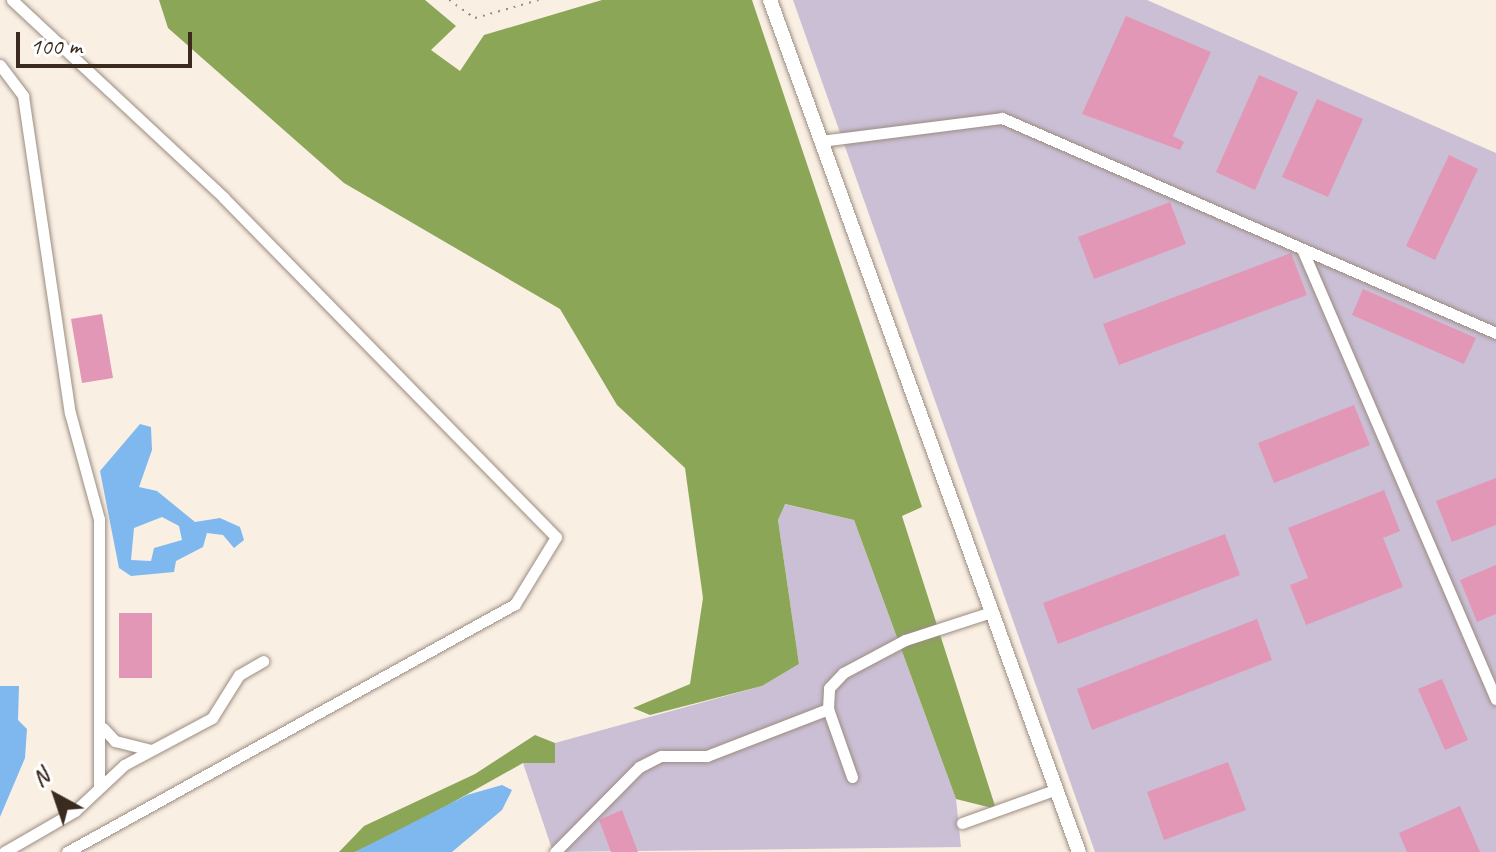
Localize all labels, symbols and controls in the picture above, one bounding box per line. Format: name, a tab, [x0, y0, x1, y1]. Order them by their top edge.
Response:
scale bar	[20, 16, 196, 66]
text: 100 m	[30, 31, 82, 61]
north arrow	[16, 756, 96, 836]
text: N	[26, 763, 55, 793]

